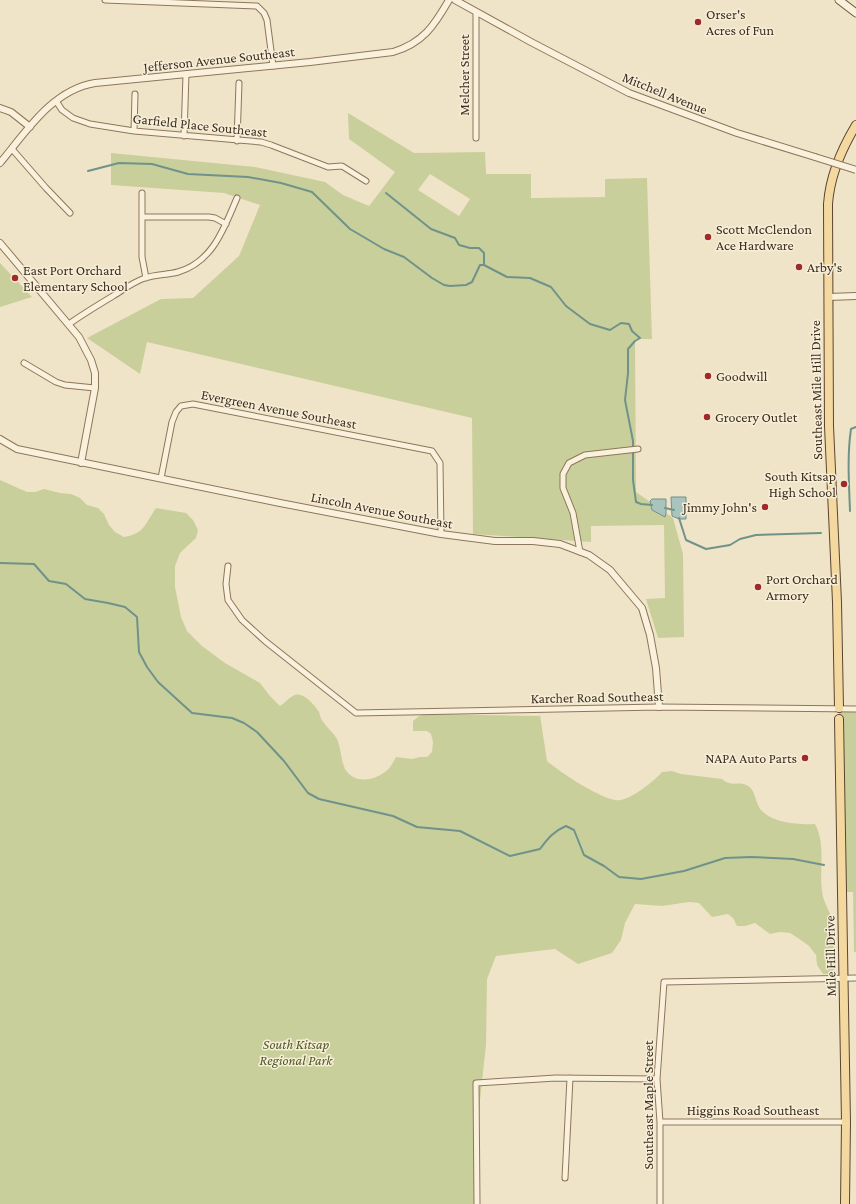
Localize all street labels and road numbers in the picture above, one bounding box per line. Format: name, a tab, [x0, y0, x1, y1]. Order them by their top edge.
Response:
street label: Melcher Street	[456, 34, 472, 116]
street label: Jefferson Avenue Southeast	[141, 43, 296, 75]
street label: Mitchell Avenue	[620, 69, 710, 117]
street label: Garfield Place Southeast	[132, 110, 268, 140]
street label: Southeast Mile Hill Drive	[807, 320, 825, 460]
street label: Evergreen Avenue Southeast	[200, 386, 358, 432]
street label: Lincoln Avenue Southeast	[310, 488, 455, 532]
street label: Karcher Road Southeast	[530, 688, 664, 706]
street label: Mile Hill Drive	[821, 915, 839, 997]
street label: Southeast Maple Street	[640, 1040, 656, 1170]
street label: Higgins Road Southeast	[687, 1102, 820, 1118]

